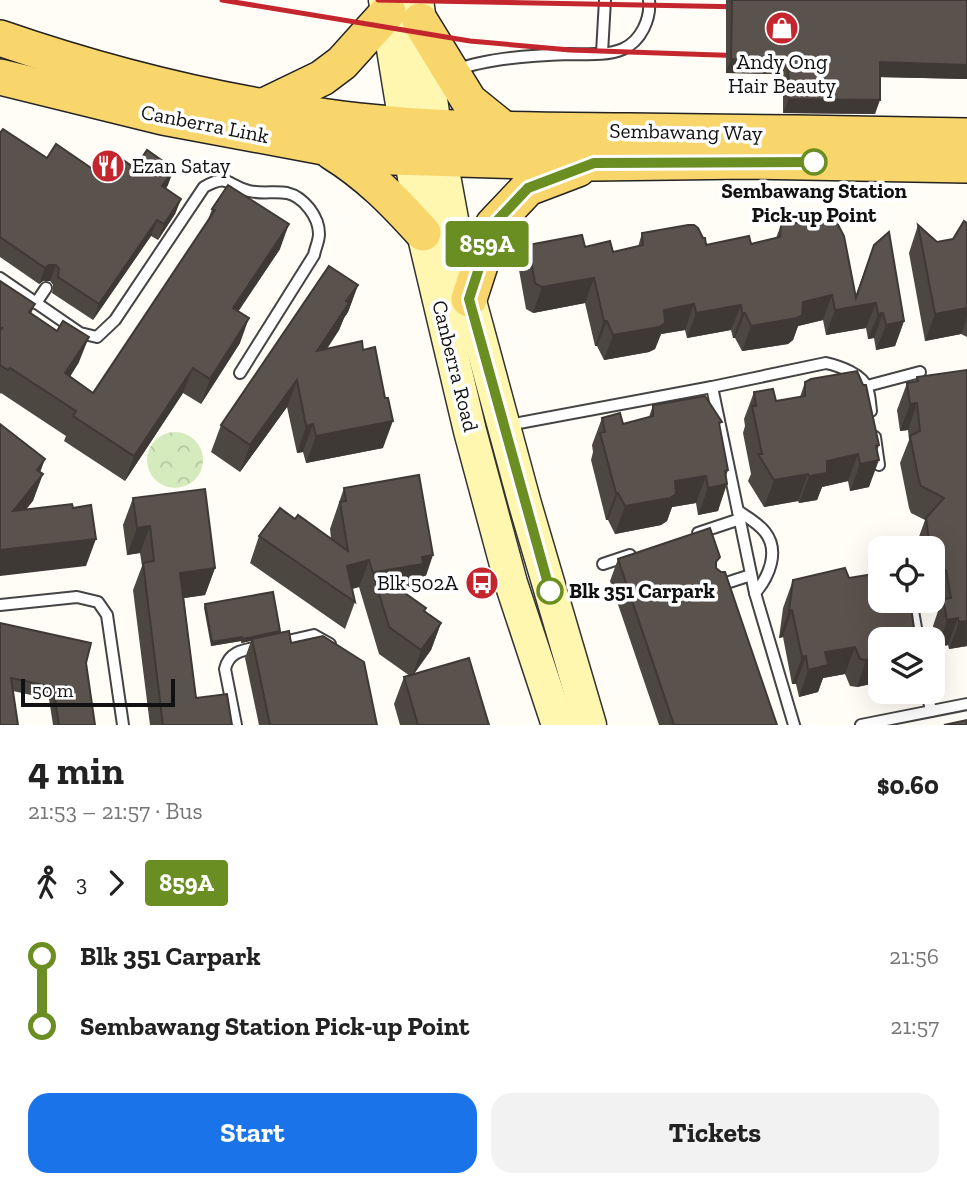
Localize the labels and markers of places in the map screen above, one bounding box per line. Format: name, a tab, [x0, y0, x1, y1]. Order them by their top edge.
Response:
shop icon: Andy Ong Hair Beauty	[763, 9, 801, 47]
place label: Andy Ong Hair Beauty	[728, 49, 836, 98]
restaurant icon: Ezan Satay	[89, 147, 127, 185]
marker: Sembawang Station Pick-up Point	[801, 149, 827, 175]
place label: Ezan Satay	[132, 153, 231, 178]
place label: Sembawang Station Pick-up Point	[721, 178, 907, 227]
bus stop icon: Blk 502A	[463, 564, 501, 602]
place label: Blk 502A	[377, 570, 458, 595]
marker: Blk 351 Carpark	[537, 578, 563, 604]
place label: Blk 351 Carpark	[569, 578, 715, 603]

